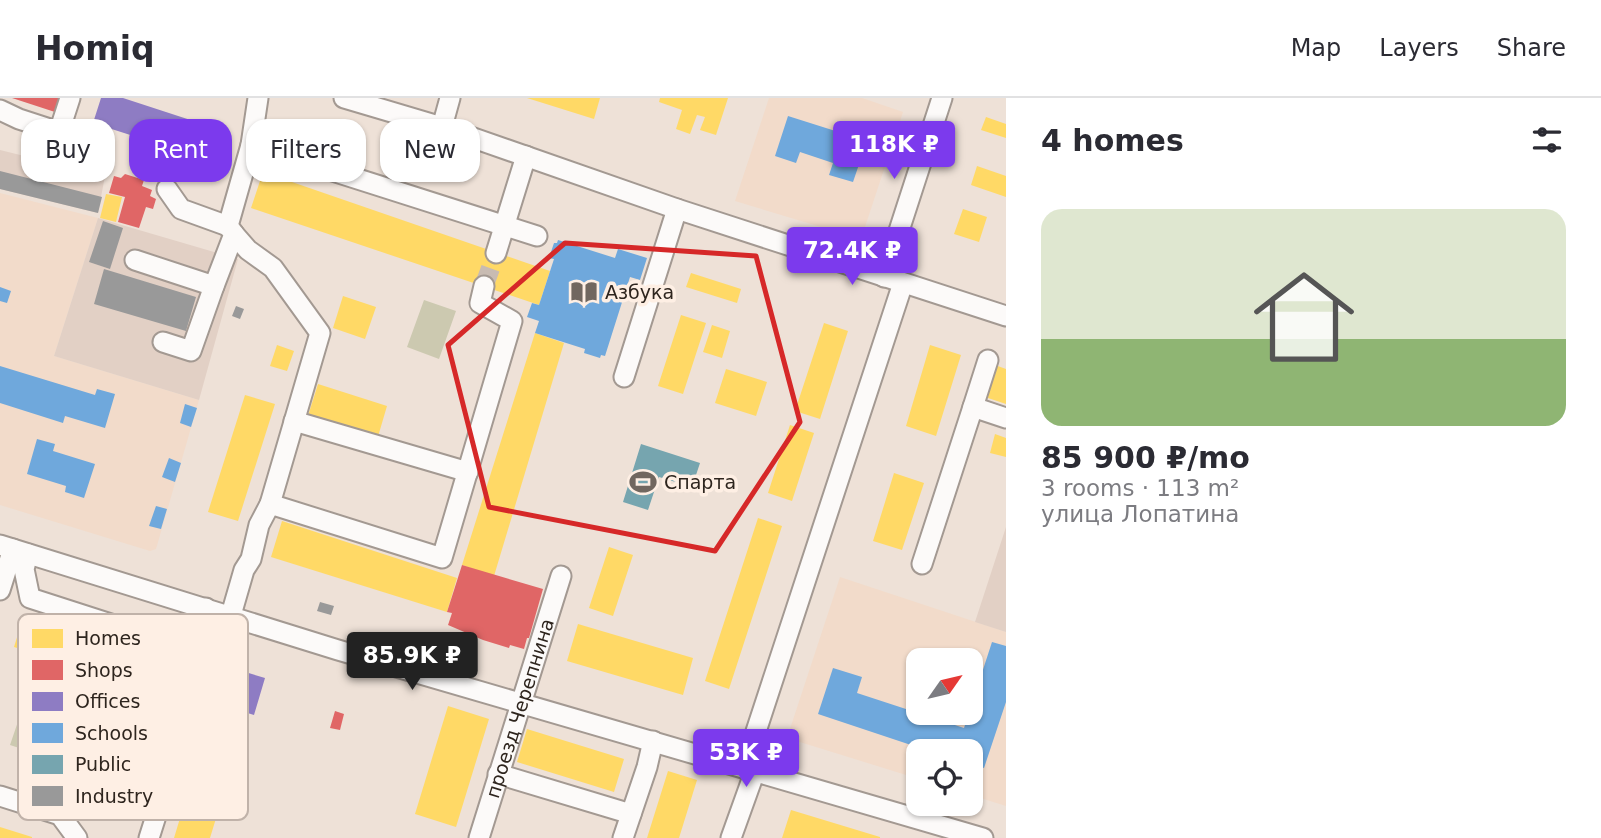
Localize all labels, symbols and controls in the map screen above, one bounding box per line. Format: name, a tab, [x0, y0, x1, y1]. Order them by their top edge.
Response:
text: Homiq	[35, 29, 155, 68]
text: Map	[1291, 34, 1341, 62]
text: Layers	[1379, 34, 1459, 62]
text: Share	[1497, 34, 1566, 62]
chip: Buy	[21, 119, 115, 182]
chip: Rent	[129, 119, 232, 182]
chip: Filters	[246, 119, 366, 182]
chip: New	[380, 119, 480, 182]
icon: filters	[1528, 121, 1566, 159]
pin: 118K ₽	[837, 122, 951, 181]
text: 4 homes	[1041, 123, 1184, 158]
text: 118K ₽	[849, 131, 939, 157]
pin: 72.4K ₽	[787, 228, 917, 287]
text: 72.4K ₽	[803, 237, 901, 263]
icon: home	[1241, 254, 1367, 380]
library icon: Азбука	[569, 277, 599, 307]
place label: Азбука	[605, 281, 674, 303]
text: 85 900 ₽/mo	[1041, 440, 1250, 475]
sports icon: Спарта	[628, 467, 658, 497]
place label: Спарта	[664, 471, 736, 493]
text: 3 rooms · 113 m²	[1041, 475, 1239, 501]
text: улица Лопатина	[1041, 501, 1239, 527]
legend	[18, 614, 248, 820]
street label: проезд Черепнина	[481, 616, 558, 801]
text: Homes	[75, 627, 141, 649]
pin: 85.9K ₽	[347, 632, 477, 692]
text: 85.9K ₽	[363, 642, 461, 668]
north arrow	[906, 648, 984, 724]
map controls	[906, 648, 983, 816]
text: Shops	[75, 659, 133, 681]
text: Offices	[75, 690, 140, 712]
text: Schools	[75, 722, 148, 744]
pin: 53K ₽	[697, 730, 795, 789]
text: 53K ₽	[709, 739, 783, 765]
button: locate	[906, 739, 983, 816]
text: Public	[75, 753, 131, 775]
text: Industry	[75, 785, 153, 807]

